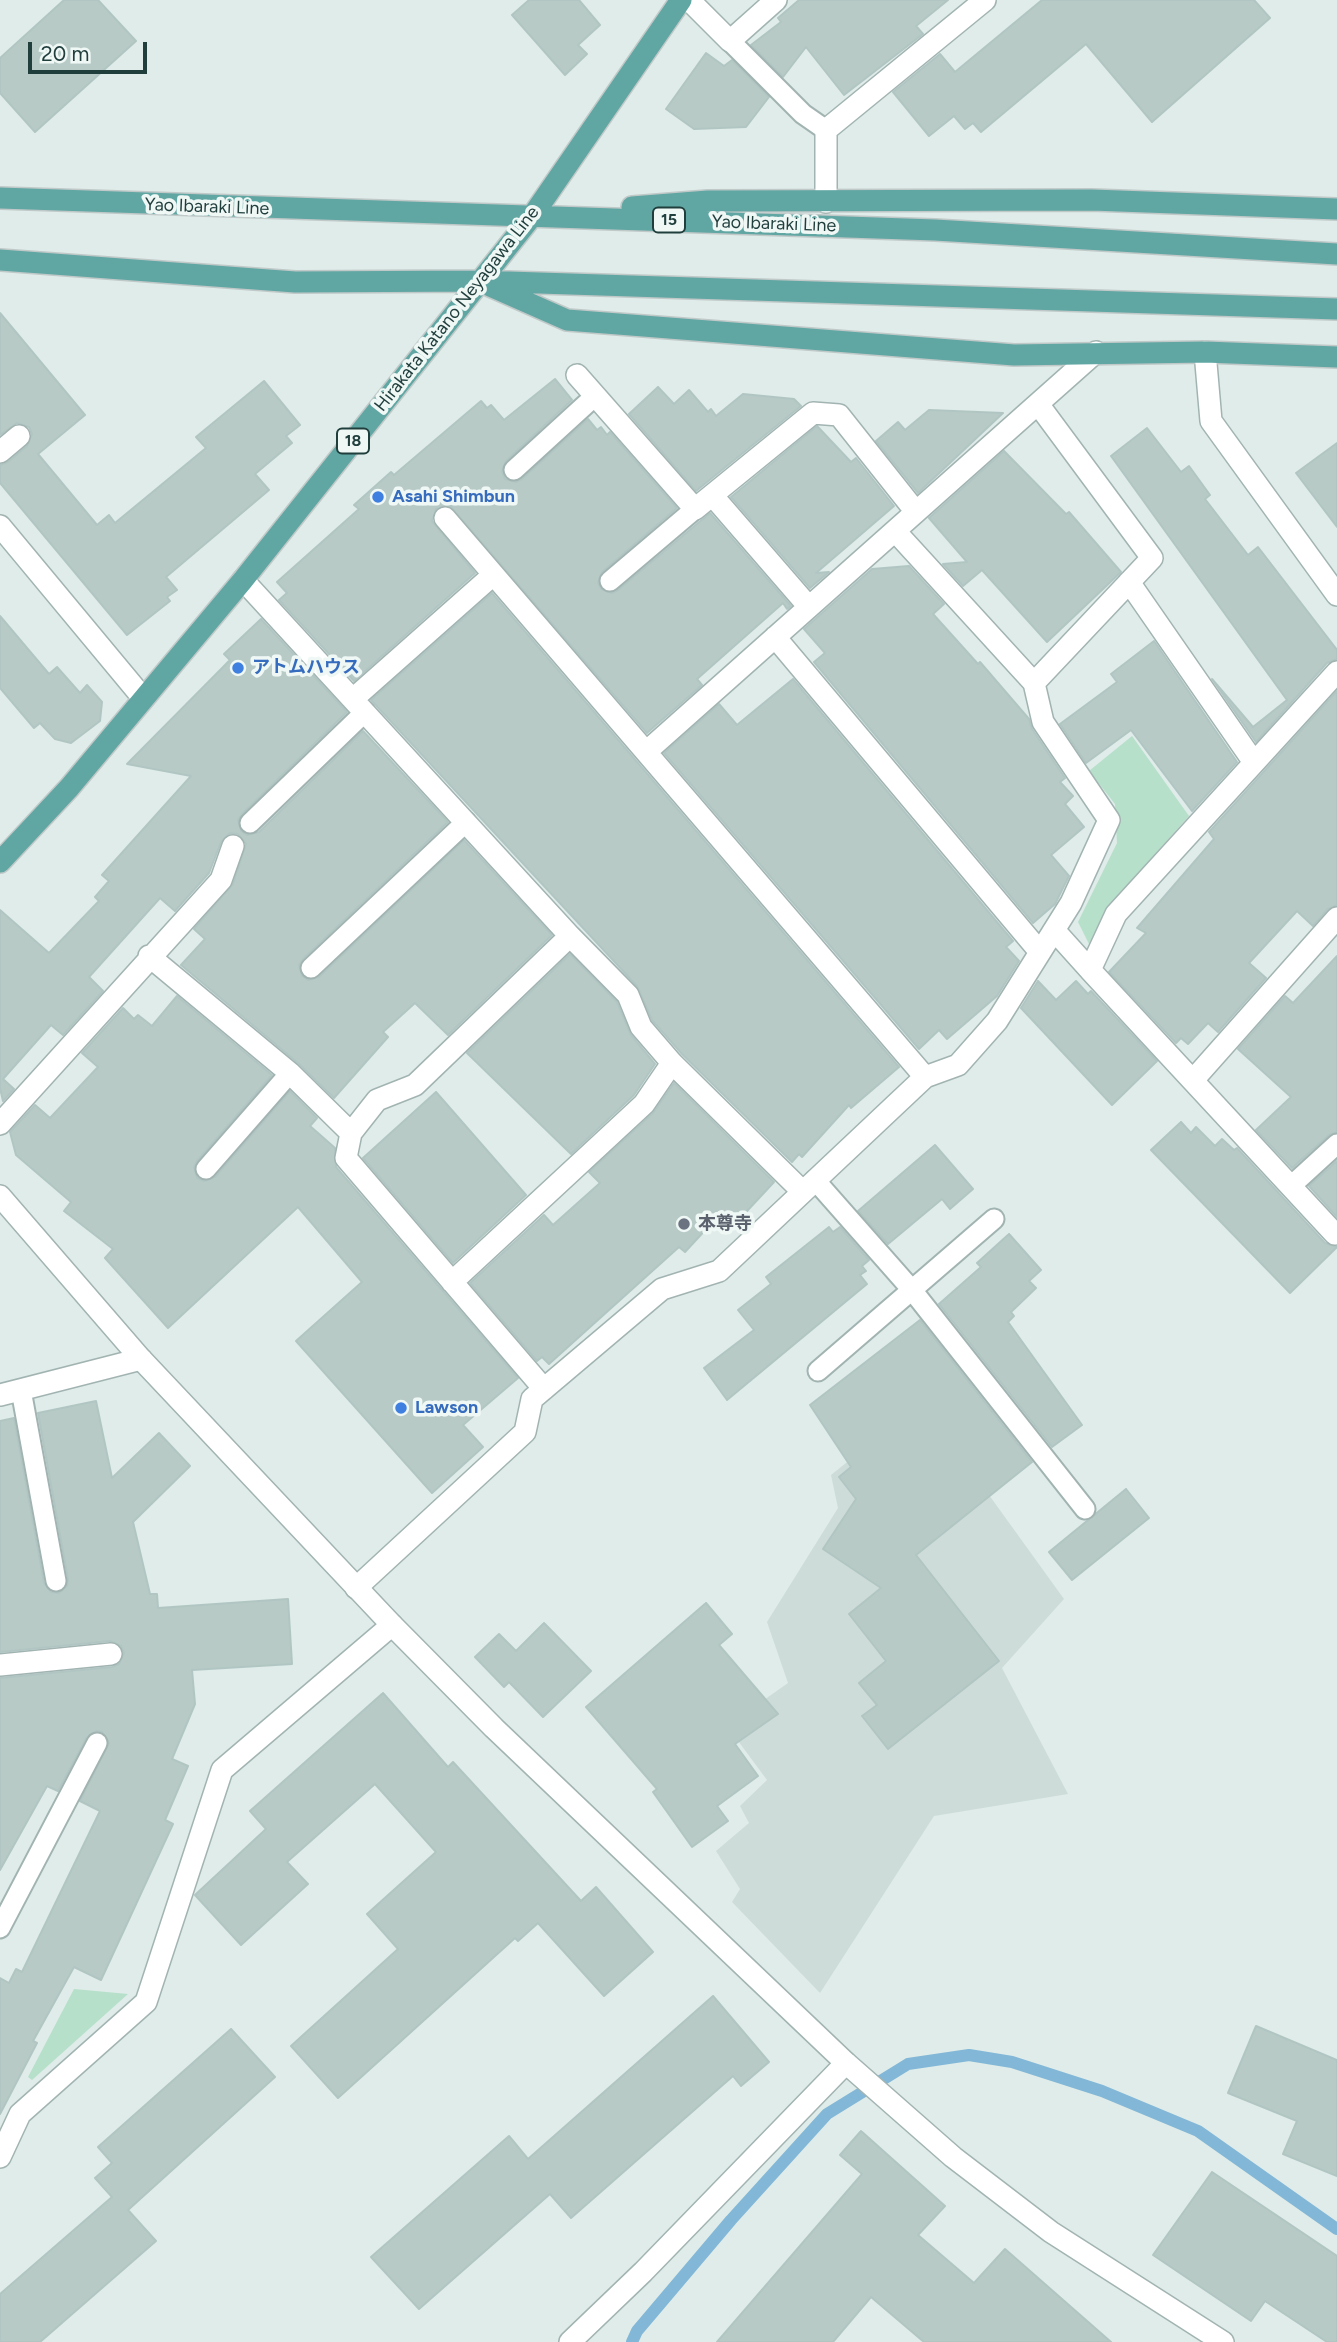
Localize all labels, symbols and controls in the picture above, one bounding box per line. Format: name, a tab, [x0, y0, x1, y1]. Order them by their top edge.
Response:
scale bar	[32, 28, 150, 72]
text: 20 m	[41, 41, 89, 66]
street label: Yao Ibaraki Line	[144, 194, 270, 220]
street label: Hirakata Katano Neyagawa Line	[370, 202, 544, 416]
road number: 15	[653, 208, 685, 232]
street label: Yao Ibaraki Line	[711, 211, 837, 237]
road number: 18	[337, 428, 369, 454]
place label: Asahi Shimbun	[392, 486, 515, 508]
marker: Asahi Shimbun	[370, 489, 386, 505]
place label: アトムハウス	[252, 657, 360, 679]
marker: アトムハウス	[230, 660, 246, 676]
place label: 本尊寺	[698, 1213, 752, 1235]
marker: 本尊寺	[676, 1216, 692, 1232]
place label: Lawson	[415, 1397, 478, 1419]
marker: Lawson	[393, 1400, 409, 1416]

